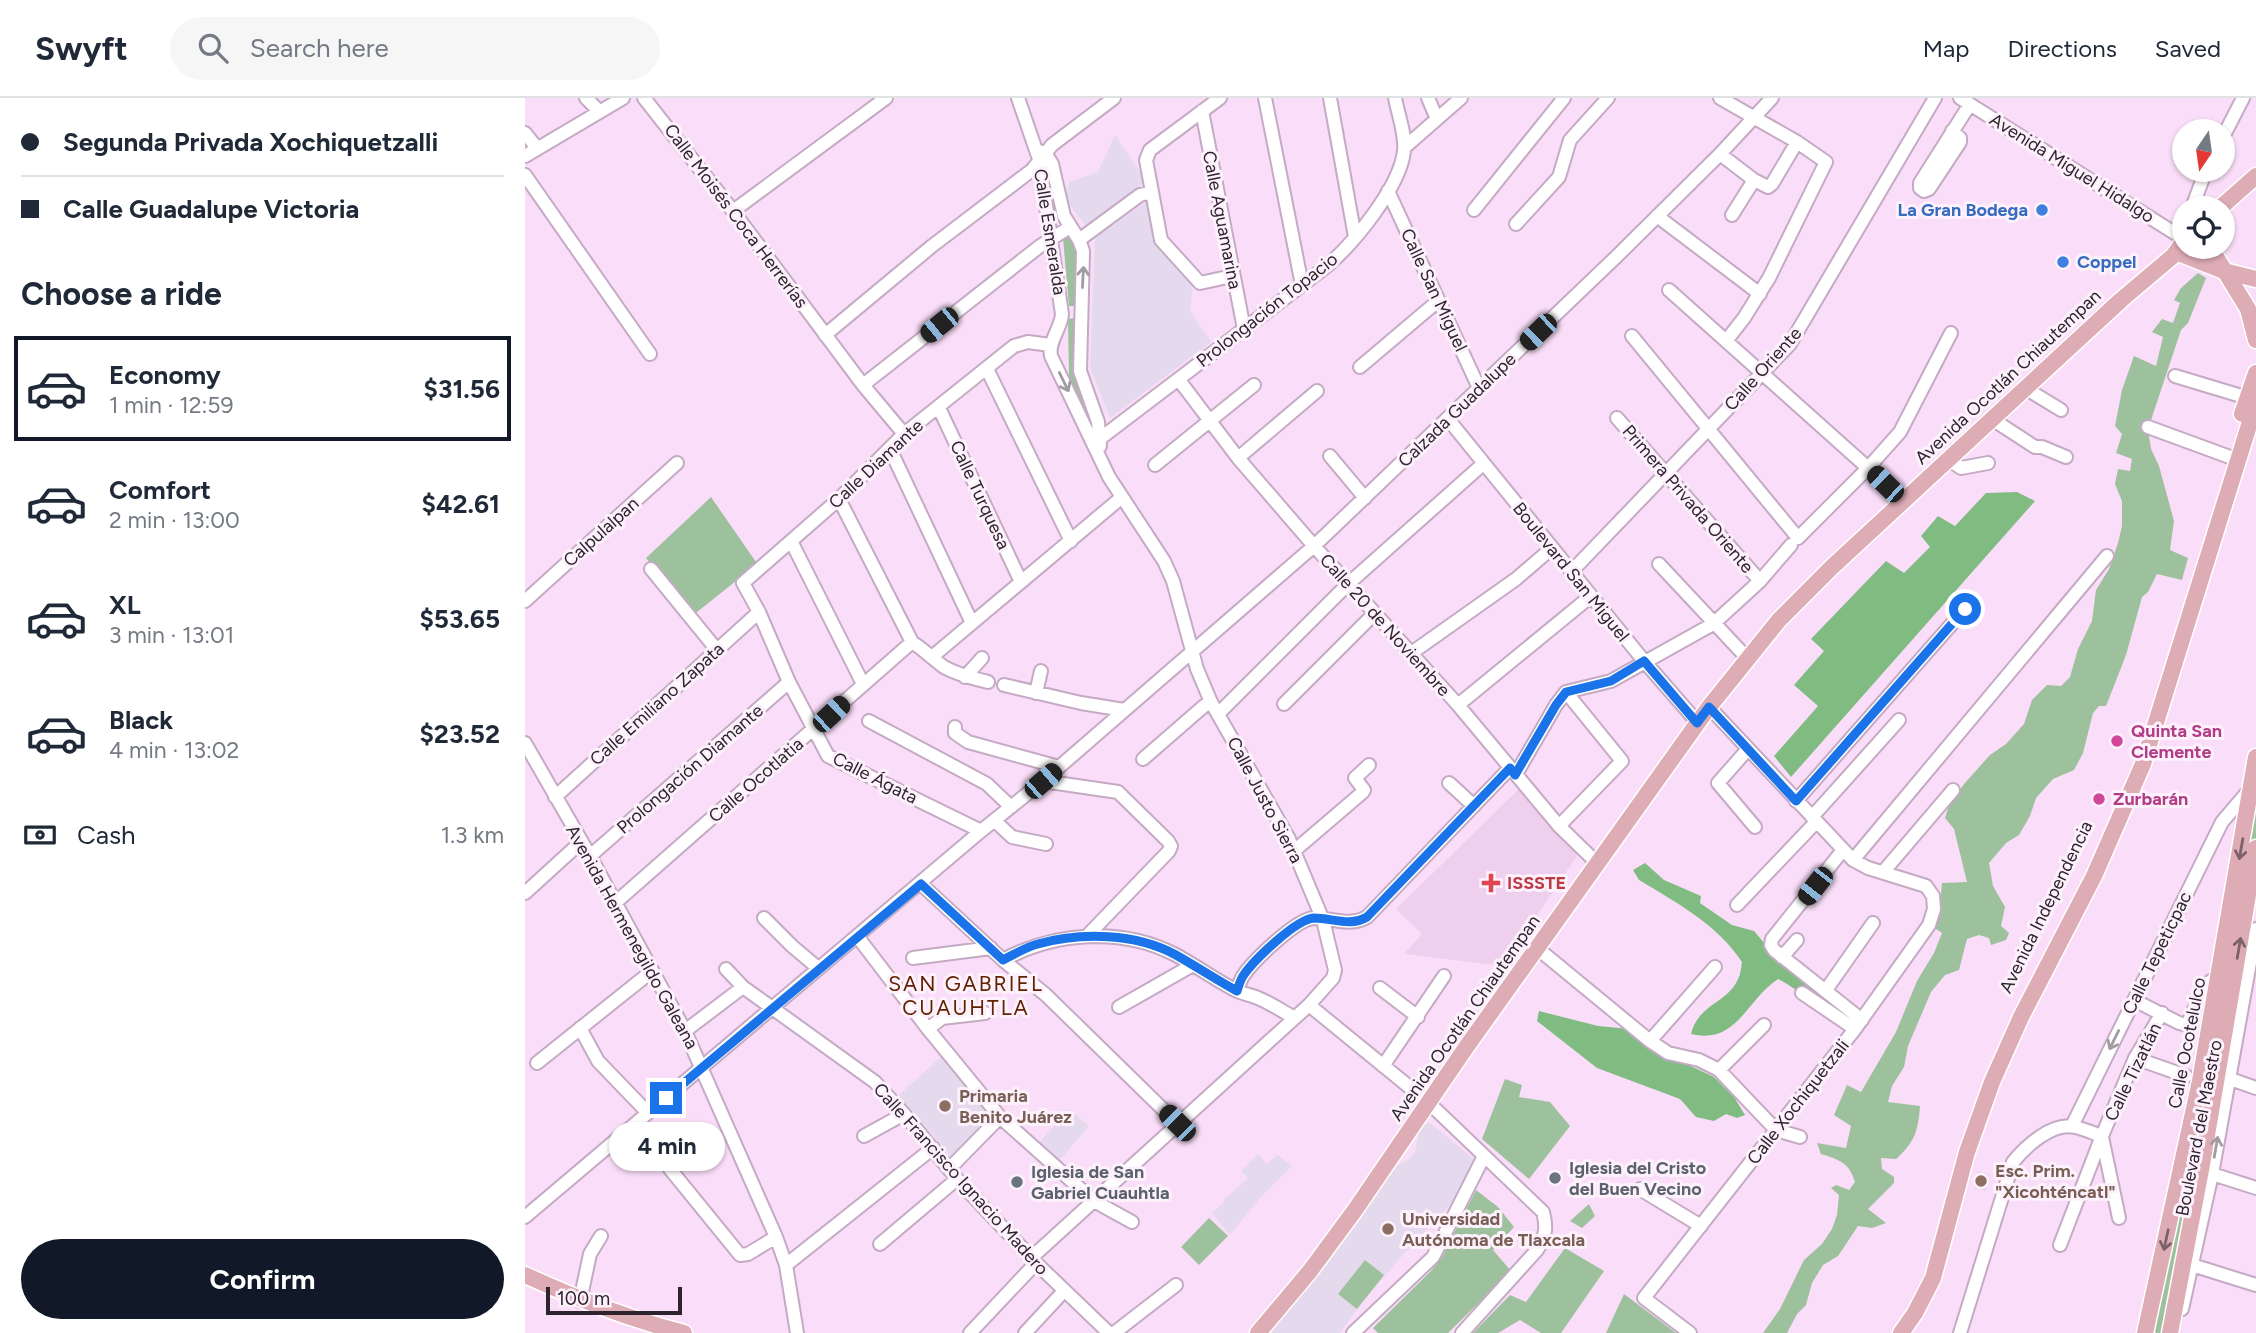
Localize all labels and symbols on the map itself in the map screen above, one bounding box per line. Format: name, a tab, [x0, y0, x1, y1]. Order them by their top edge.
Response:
street label: Avenida Miguel Hidalgo	[1986, 108, 2158, 228]
street label: Calle Moisés Coca Herrerías	[659, 119, 813, 313]
north arrow	[2172, 119, 2235, 182]
street label: Calle Aguamarina	[1198, 149, 1246, 291]
street label: Calle Esmeralda	[1029, 167, 1071, 297]
place label: La Gran Bodega	[1898, 199, 2028, 221]
marker: La Gran Bodega	[2034, 202, 2050, 218]
street label: Calle San Miguel	[1396, 225, 1472, 355]
street label: Prolongación Topacio	[1192, 248, 1342, 372]
place label: Coppel	[2077, 251, 2137, 273]
marker: Coppel	[2055, 254, 2071, 270]
one-way arrow	[1076, 266, 1089, 289]
street label: Avenida Ocotlán Chiautempan	[1911, 285, 2105, 469]
car	[917, 304, 962, 346]
car	[1516, 310, 1561, 354]
street label: Calle Oriente	[1720, 322, 1806, 415]
street label: Calzada Guadalupe	[1393, 348, 1521, 472]
one-way arrow	[1057, 371, 1071, 392]
street label: Calle Diamante	[824, 415, 928, 513]
street label: Primera Privada Oriente	[1618, 420, 1758, 578]
street label: Calle Turquesa	[945, 437, 1015, 553]
car	[1863, 462, 1908, 506]
street label: Calpulalpan	[559, 492, 643, 572]
street label: Boulevard San Miguel	[1508, 498, 1634, 646]
street label: Calle 20 de Noviembre	[1315, 549, 1455, 701]
route start	[1949, 593, 1981, 625]
street label: Calle Emiliano Zapata	[585, 638, 729, 770]
car	[809, 692, 854, 736]
street label: Prolongación Diamante	[612, 699, 768, 839]
place label: Quinta San Clemente	[2131, 720, 2222, 763]
street label: Calle Ocotlatia	[704, 733, 808, 827]
street label: Calle Justo Sierra	[1222, 733, 1308, 867]
marker: Quinta San Clemente	[2109, 733, 2125, 749]
street label: Calle Ágata	[829, 747, 921, 809]
car	[1021, 759, 1066, 803]
place label: Zurbarán	[2113, 788, 2188, 810]
marker: Zurbarán	[2091, 791, 2107, 807]
street label: Avenida Independencia	[1995, 817, 2097, 997]
street label: Avenida Hermenegildo Galeana	[561, 821, 703, 1053]
one-way arrow	[2234, 837, 2247, 859]
car	[1794, 863, 1837, 909]
place label: ISSSTE	[1507, 872, 1566, 894]
marker: ISSSTE	[1481, 873, 1501, 893]
street label: Calle Tepeticpac	[2118, 888, 2196, 1018]
street label: Avenida Ocotlán Chiautempan	[1385, 911, 1545, 1125]
one-way arrow	[2232, 937, 2246, 960]
district label: SAN GABRIEL CUAUHTLA	[888, 971, 1044, 1020]
street label: Calle Ocotelulco	[2163, 976, 2211, 1110]
street label: Calle Tizatlán	[2100, 1019, 2166, 1125]
one-way arrow	[2107, 1029, 2121, 1050]
street label: Calle Xochiquetzali	[1742, 1035, 1854, 1169]
street label: Boulevard del Maestro	[2171, 1038, 2227, 1218]
street label: Calle Francisco Ignacio Madero	[869, 1078, 1053, 1280]
route end	[650, 1082, 682, 1114]
place label: Primaria Benito Juárez	[959, 1085, 1072, 1128]
marker: Primaria Benito Juárez	[937, 1098, 953, 1114]
car	[1155, 1101, 1200, 1145]
callout: 4 min	[608, 1122, 724, 1172]
one-way arrow	[2210, 1136, 2224, 1159]
place label: Iglesia del Cristo del Buen Vecino	[1569, 1157, 1706, 1200]
place label: Esc. Prim. "Xicohténcatl"	[1995, 1160, 2116, 1203]
place label: Iglesia de San Gabriel Cuauhtla	[1031, 1161, 1170, 1204]
marker: Iglesia del Cristo del Buen Vecino	[1547, 1170, 1563, 1186]
marker: Esc. Prim. "Xicohténcatl"	[1973, 1173, 1989, 1189]
marker: Iglesia de San Gabriel Cuauhtla	[1009, 1174, 1025, 1190]
place label: Universidad Autónoma de Tlaxcala	[1402, 1208, 1585, 1251]
marker: Universidad Autónoma de Tlaxcala	[1380, 1221, 1396, 1237]
one-way arrow	[2158, 1228, 2172, 1251]
scale bar	[546, 1284, 683, 1316]

